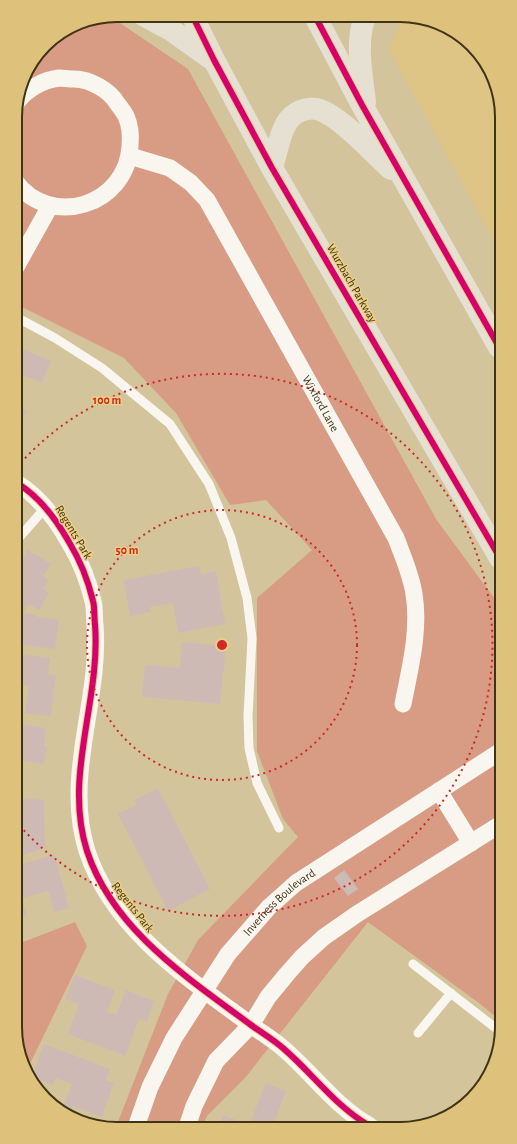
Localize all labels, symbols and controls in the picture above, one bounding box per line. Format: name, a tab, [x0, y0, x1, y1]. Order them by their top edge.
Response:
street label: Wurzbach Parkway	[324, 242, 379, 325]
street label: Wixford Lane	[300, 373, 341, 434]
text: 100 m	[93, 394, 121, 406]
street label: Regents Park	[53, 503, 95, 561]
text: 50 m	[116, 544, 139, 556]
centre of rings	[215, 638, 229, 652]
street label: Inverness Boulevard	[241, 866, 317, 938]
street label: Regents Park	[110, 880, 157, 935]

